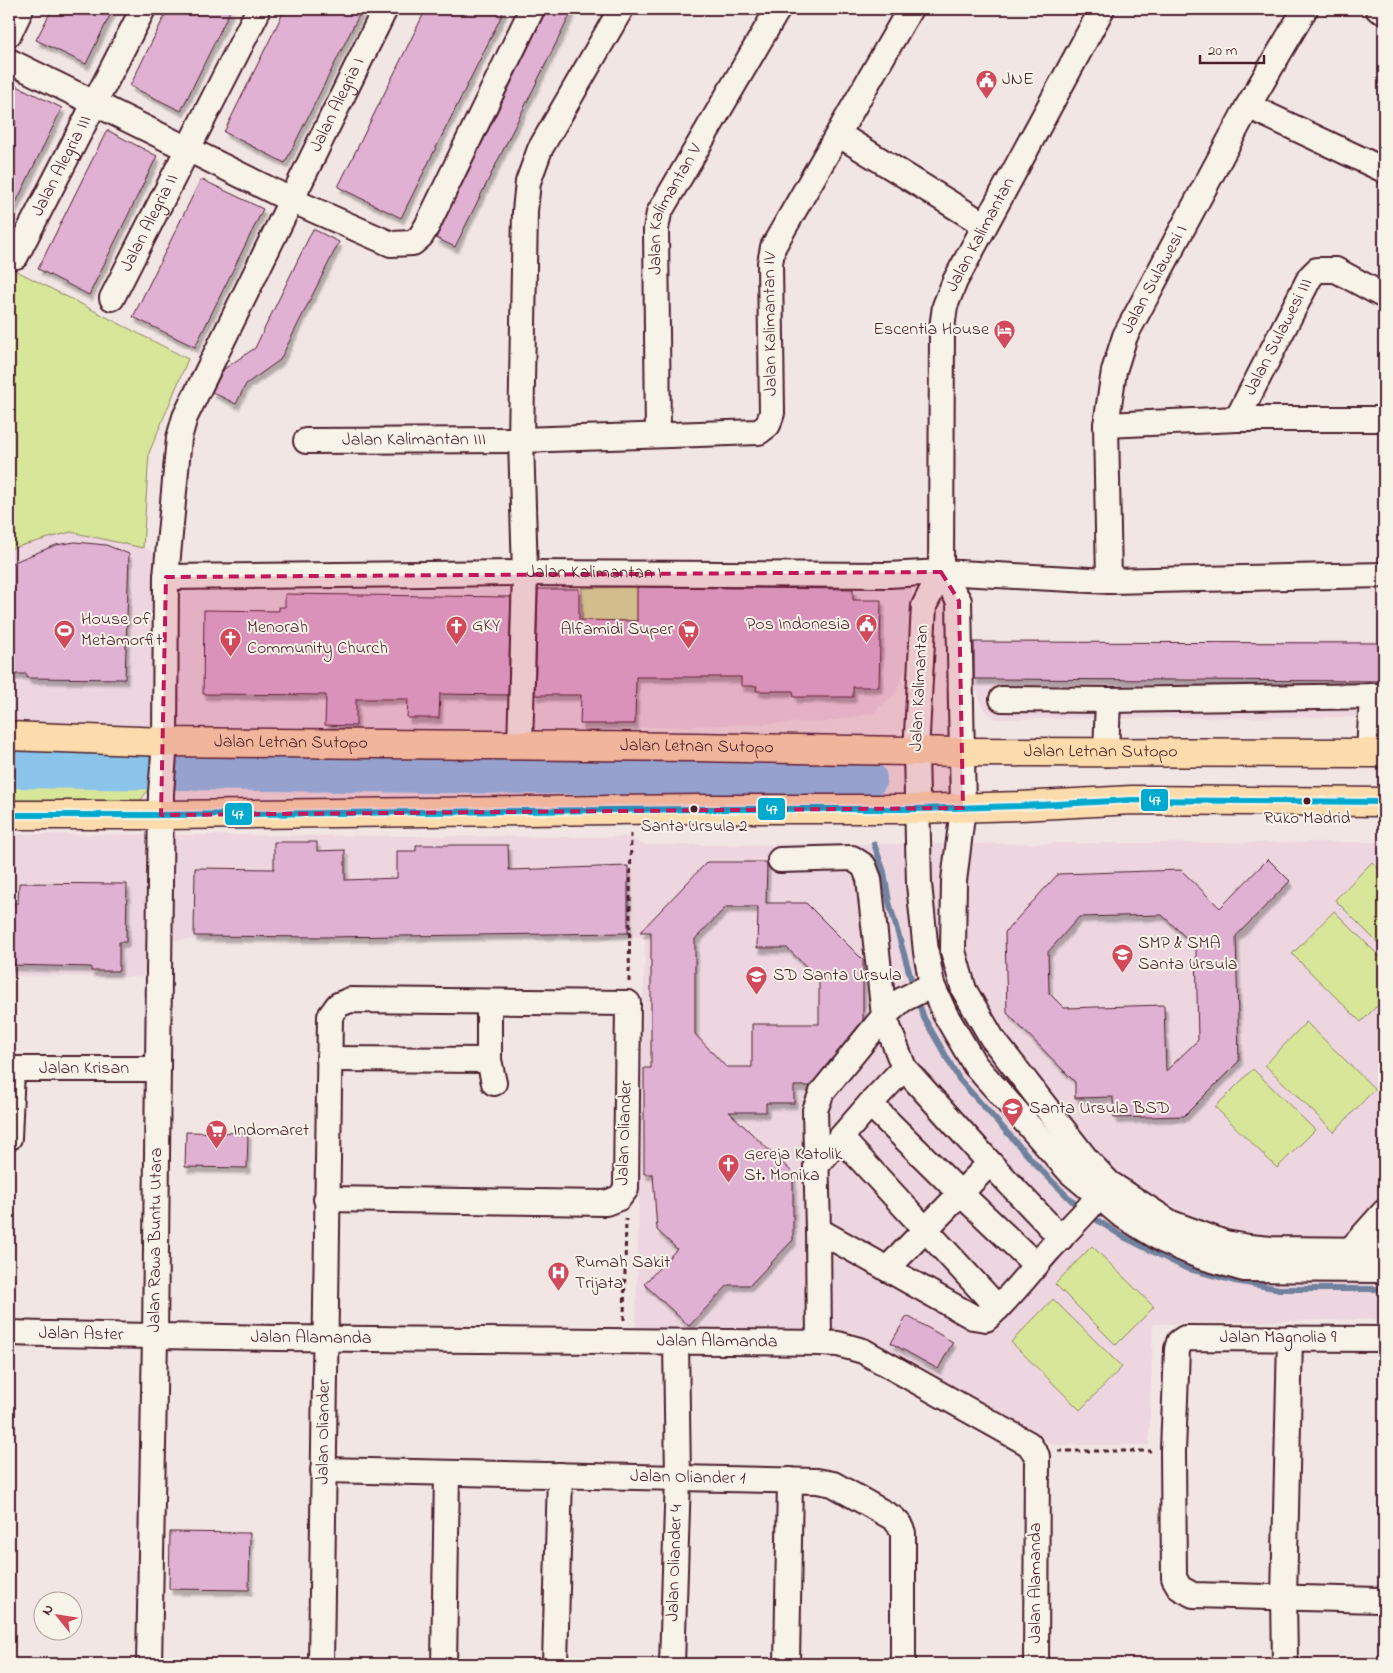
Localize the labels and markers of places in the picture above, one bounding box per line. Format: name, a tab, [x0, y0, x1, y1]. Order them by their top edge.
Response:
place label: JNE	[1002, 67, 1034, 93]
public building icon: JNE	[974, 68, 998, 99]
place label: Escentia House	[873, 317, 990, 343]
hotel icon: Escentia House	[993, 318, 1017, 349]
place label: House of Metamorfit	[81, 607, 162, 654]
place label: Pos Indonesia	[746, 612, 850, 638]
place label: GKY	[472, 613, 501, 639]
public building icon: Pos Indonesia	[854, 613, 878, 644]
church icon: GKY	[444, 614, 468, 645]
place label: Menorah Community Church	[247, 615, 388, 662]
place label: Alfamidi Super	[561, 617, 673, 643]
sports icon: House of Metamorfit	[53, 618, 77, 649]
supermarket icon: Alfamidi Super	[677, 618, 701, 649]
church icon: Menorah Community Church	[219, 626, 243, 657]
marker: Ruko Madrid	[1302, 796, 1312, 806]
marker: Santa Ursula 2	[689, 804, 699, 814]
place label: Ruko Madrid	[1264, 806, 1351, 831]
place label: Santa Ursula 2	[641, 814, 747, 839]
place label: SMP & SMA Santa Ursula	[1138, 931, 1238, 978]
school or university icon: SMP & SMA Santa Ursula	[1110, 942, 1134, 973]
place label: SD Santa Ursula	[773, 963, 902, 989]
school or university icon: SD Santa Ursula	[745, 964, 769, 995]
place label: Santa Ursula BSD	[1029, 1096, 1170, 1122]
school or university icon: Santa Ursula BSD	[1001, 1097, 1025, 1128]
place label: Indomaret	[233, 1118, 309, 1144]
supermarket icon: Indomaret	[205, 1119, 229, 1150]
place label: Gereja Katolik St. Monika	[744, 1142, 842, 1189]
church icon: Gereja Katolik St. Monika	[716, 1153, 740, 1184]
place label: Rumah Sakit Trijata	[575, 1250, 670, 1297]
hospital icon: Rumah Sakit Trijata	[547, 1261, 571, 1292]

